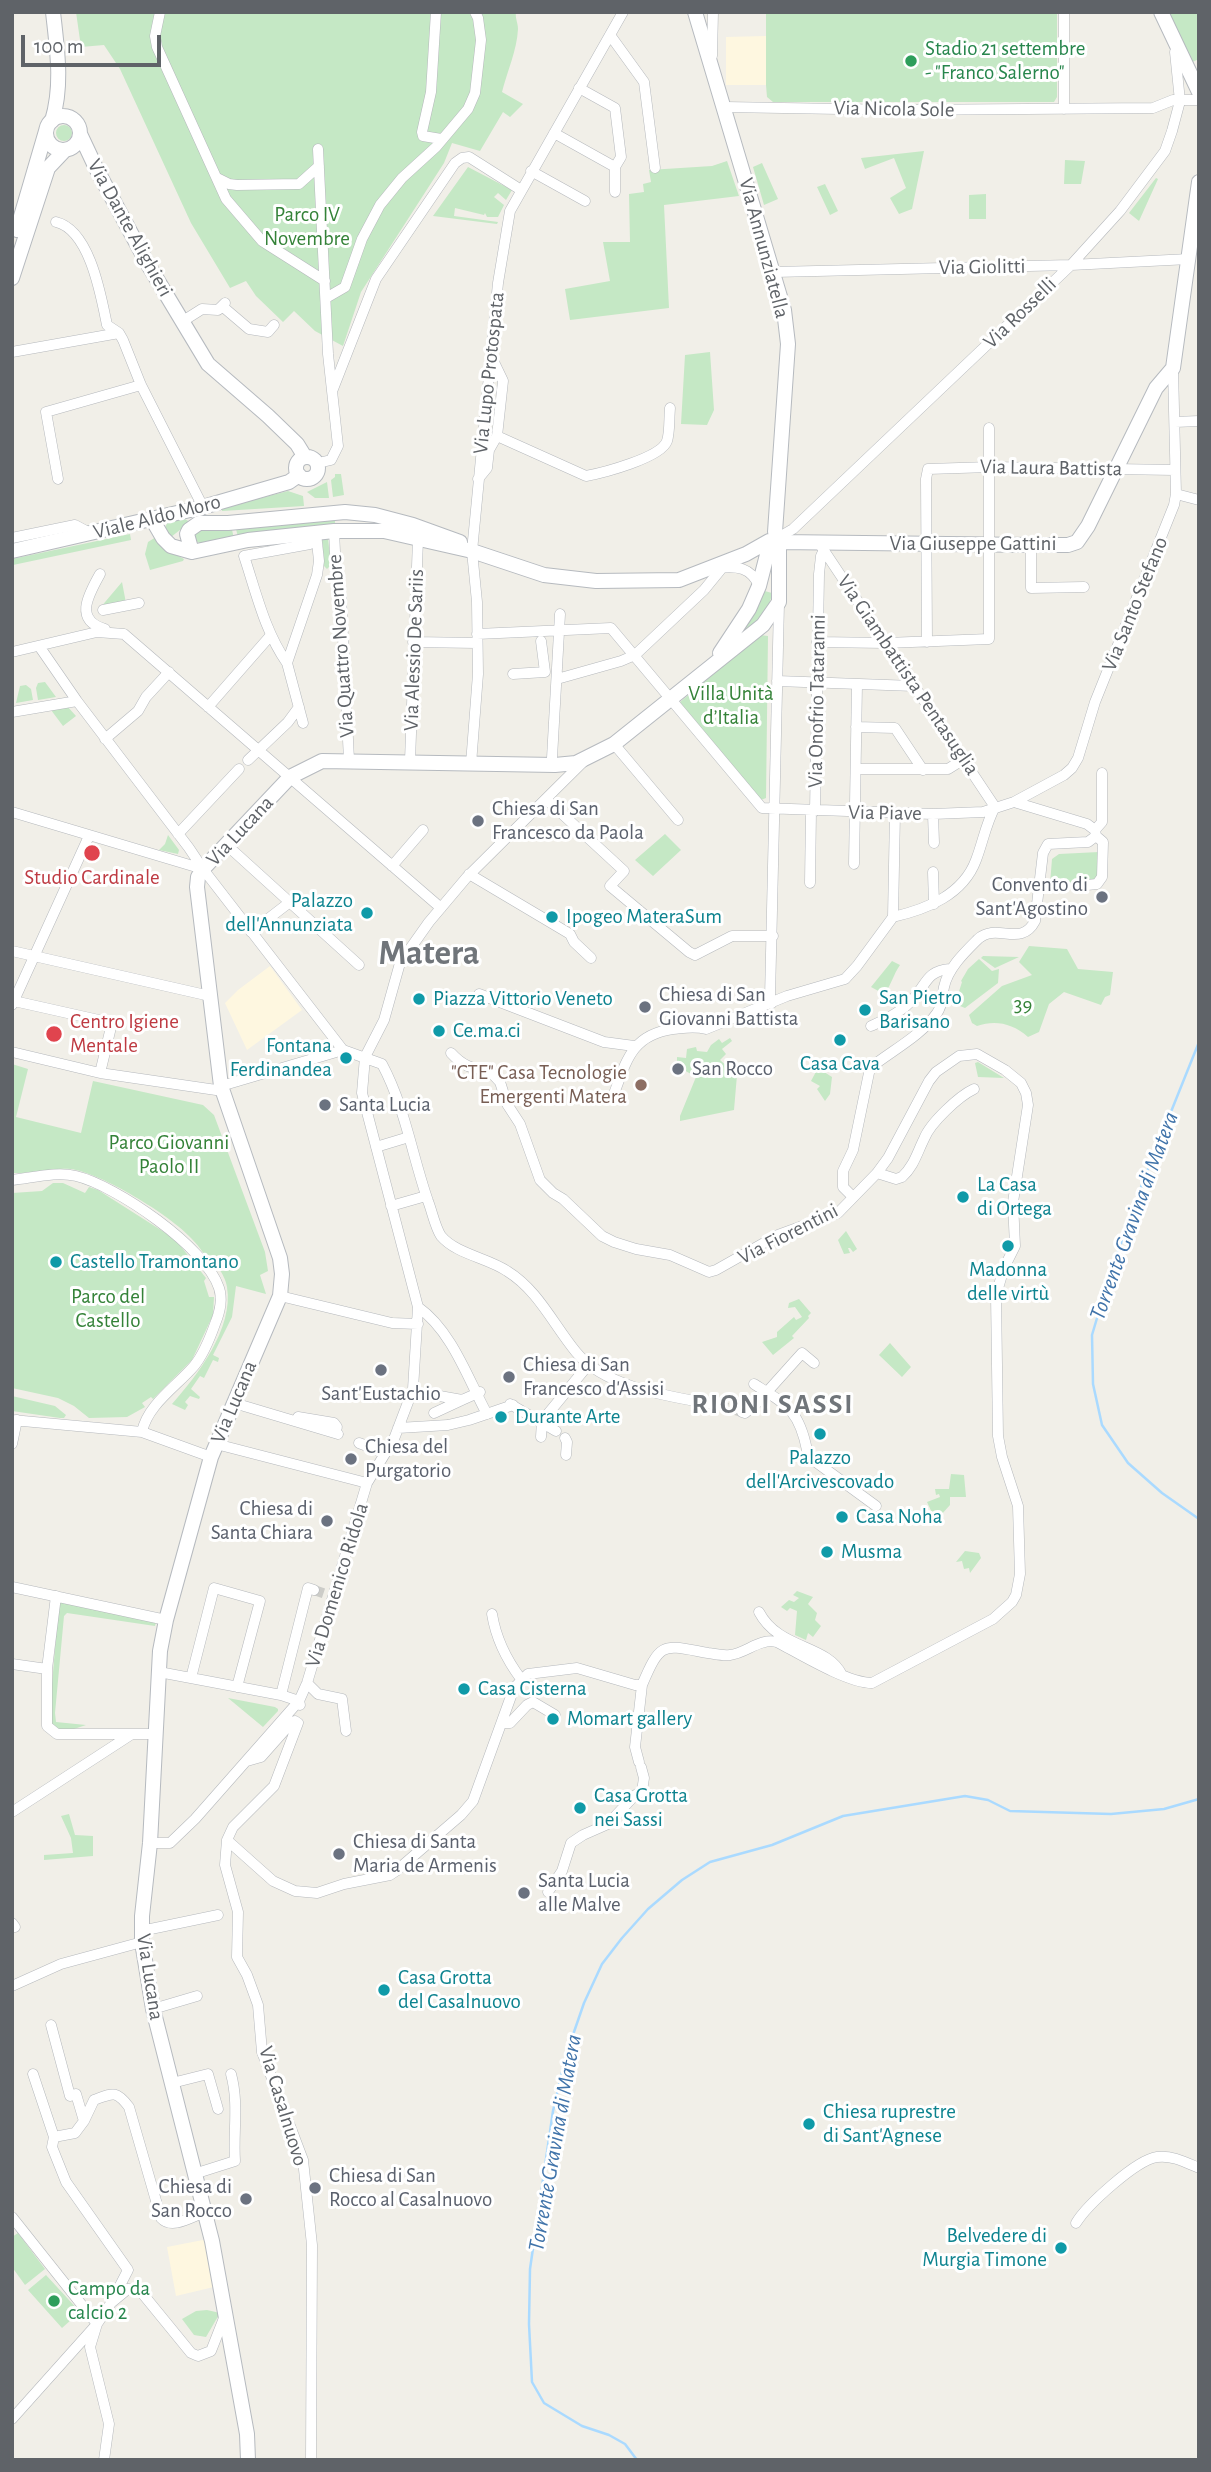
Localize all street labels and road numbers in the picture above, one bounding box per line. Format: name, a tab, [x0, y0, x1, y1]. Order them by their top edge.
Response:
street label: Via Nicola Sole	[833, 95, 955, 123]
street label: Via Dante Alighieri	[82, 155, 178, 301]
street label: Via Annunziatella	[733, 175, 795, 321]
street label: Via Giolitti	[938, 254, 1026, 280]
street label: Via Rosselli	[978, 272, 1062, 354]
street label: Via Lupo Protospata	[468, 291, 510, 455]
street label: Via Laura Battista	[980, 454, 1122, 482]
street label: Viale Aldo Moro	[91, 489, 223, 545]
street label: Via Giuseppe Gattini	[890, 531, 1056, 557]
street label: Via Santo Stefano	[1097, 533, 1173, 675]
street label: Via Quattro Novembre	[322, 553, 360, 739]
street label: Via Alessio De Sariis	[399, 569, 429, 731]
street label: Via Giambattista Pentasuglia	[831, 570, 985, 780]
street label: Via Onofrio Tataranni	[803, 614, 831, 788]
street label: Via Lucana	[201, 790, 279, 872]
street label: Via Piave	[848, 800, 922, 826]
street label: Via Fiorentini	[734, 1198, 842, 1270]
street label: Via Lucana	[205, 1357, 263, 1447]
street label: Via Domenico Ridola	[300, 1500, 374, 1670]
street label: Via Lucana	[131, 1932, 169, 2022]
street label: Via Casalnuovo	[253, 2043, 313, 2169]

